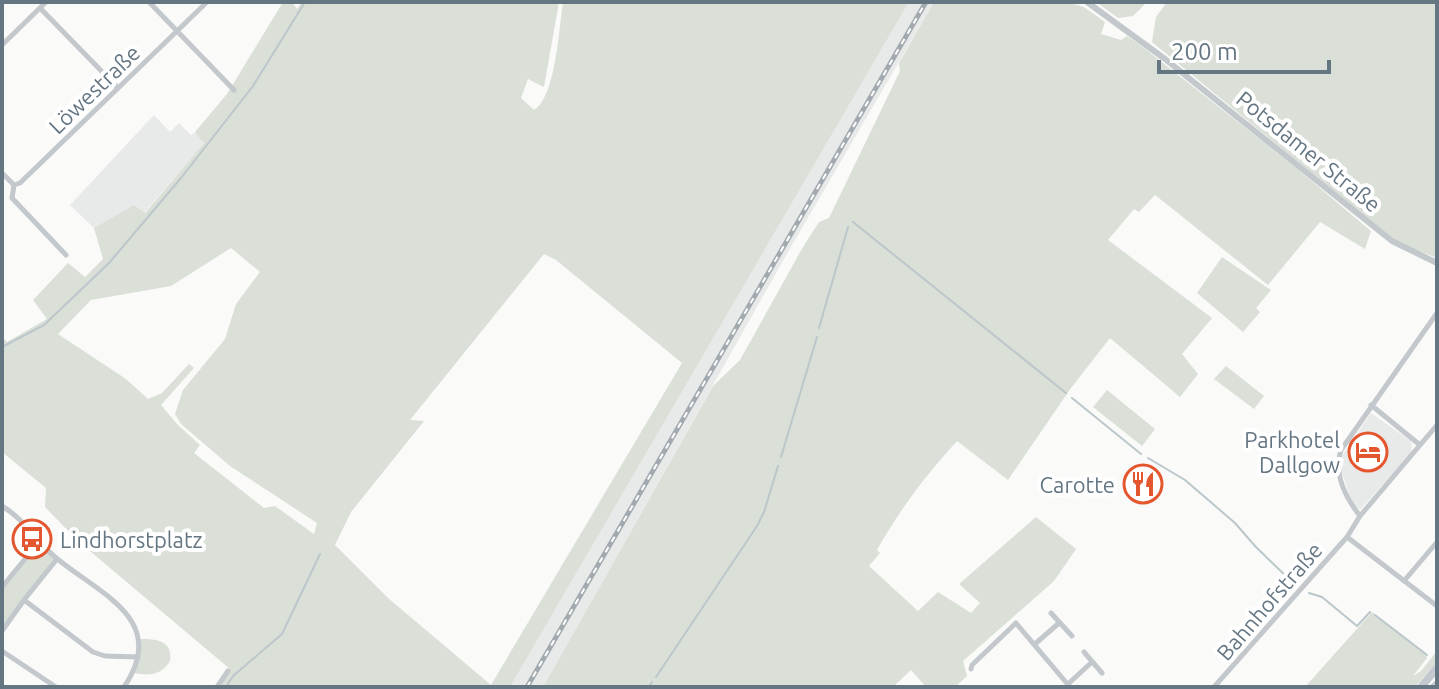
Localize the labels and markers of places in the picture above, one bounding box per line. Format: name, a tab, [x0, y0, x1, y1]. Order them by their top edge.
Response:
place label: Parkhotel Dallgow	[1244, 427, 1340, 477]
hotel icon: Parkhotel Dallgow	[1347, 431, 1389, 473]
restaurant icon: Carotte	[1122, 463, 1164, 505]
place label: Carotte	[1040, 472, 1115, 497]
bus stop icon: Lindhorstplatz	[11, 518, 53, 560]
place label: Lindhorstplatz	[60, 527, 203, 552]

